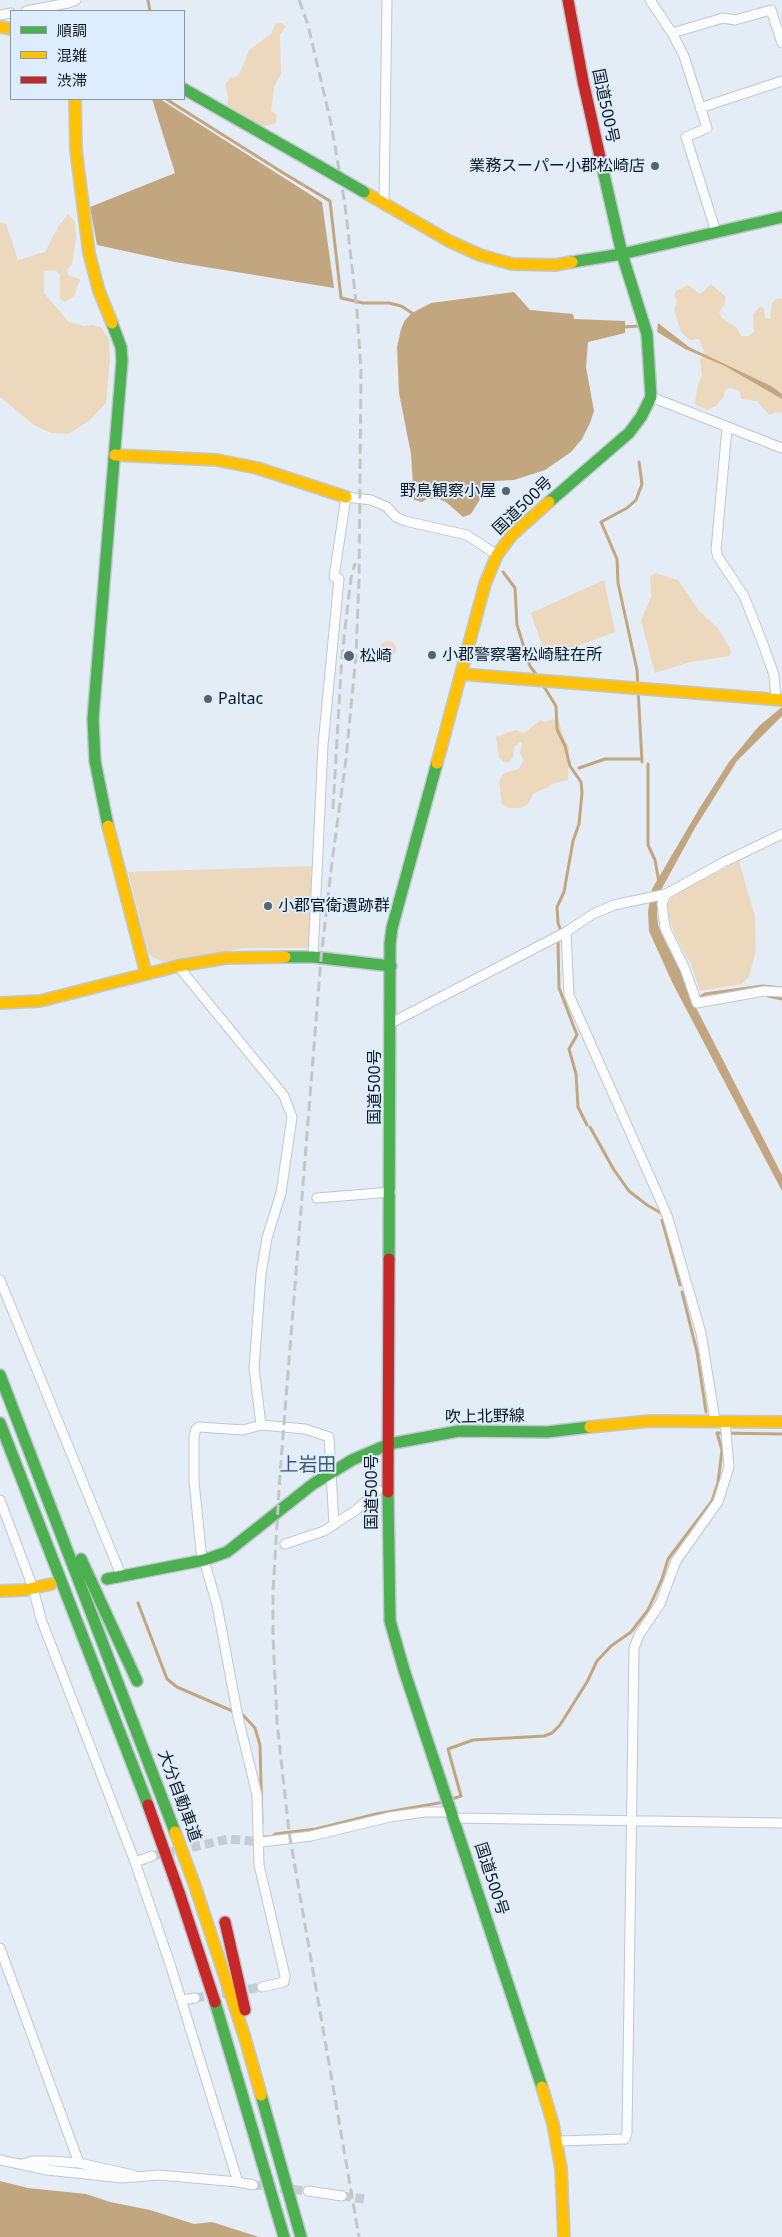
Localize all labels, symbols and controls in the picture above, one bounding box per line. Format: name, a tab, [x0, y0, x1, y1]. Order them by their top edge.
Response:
legend	[10, 10, 185, 100]
text: 順調	[57, 20, 87, 40]
text: 混雑	[57, 45, 87, 65]
street label: 国道500号	[588, 67, 622, 145]
text: 渋滞	[57, 70, 87, 90]
place label: 業務スーパー小郡松崎店	[469, 156, 645, 176]
marker: 業務スーパー小郡松崎店	[649, 160, 661, 172]
street label: 国道500号	[489, 473, 557, 539]
place label: 野鳥観察小屋	[400, 481, 496, 501]
marker: 野鳥観察小屋	[500, 485, 512, 497]
place label: 小郡警察署松崎駐在所	[442, 645, 602, 665]
place label: 松崎	[360, 646, 392, 666]
marker: 松崎	[342, 649, 356, 663]
marker: 小郡警察署松崎駐在所	[426, 649, 438, 661]
place label: Paltac	[218, 689, 263, 709]
marker: Paltac	[202, 693, 214, 705]
place label: 小郡官衛遺跡群	[278, 896, 390, 916]
marker: 小郡官衛遺跡群	[262, 900, 274, 912]
street label: 国道500号	[365, 1049, 385, 1125]
street label: 吹上北野線	[445, 1407, 525, 1427]
street label: 国道500号	[362, 1454, 382, 1530]
district label: 上岩田	[280, 1455, 336, 1477]
street label: 大分自動車道	[154, 1748, 204, 1844]
street label: 国道500号	[470, 1840, 512, 1918]

